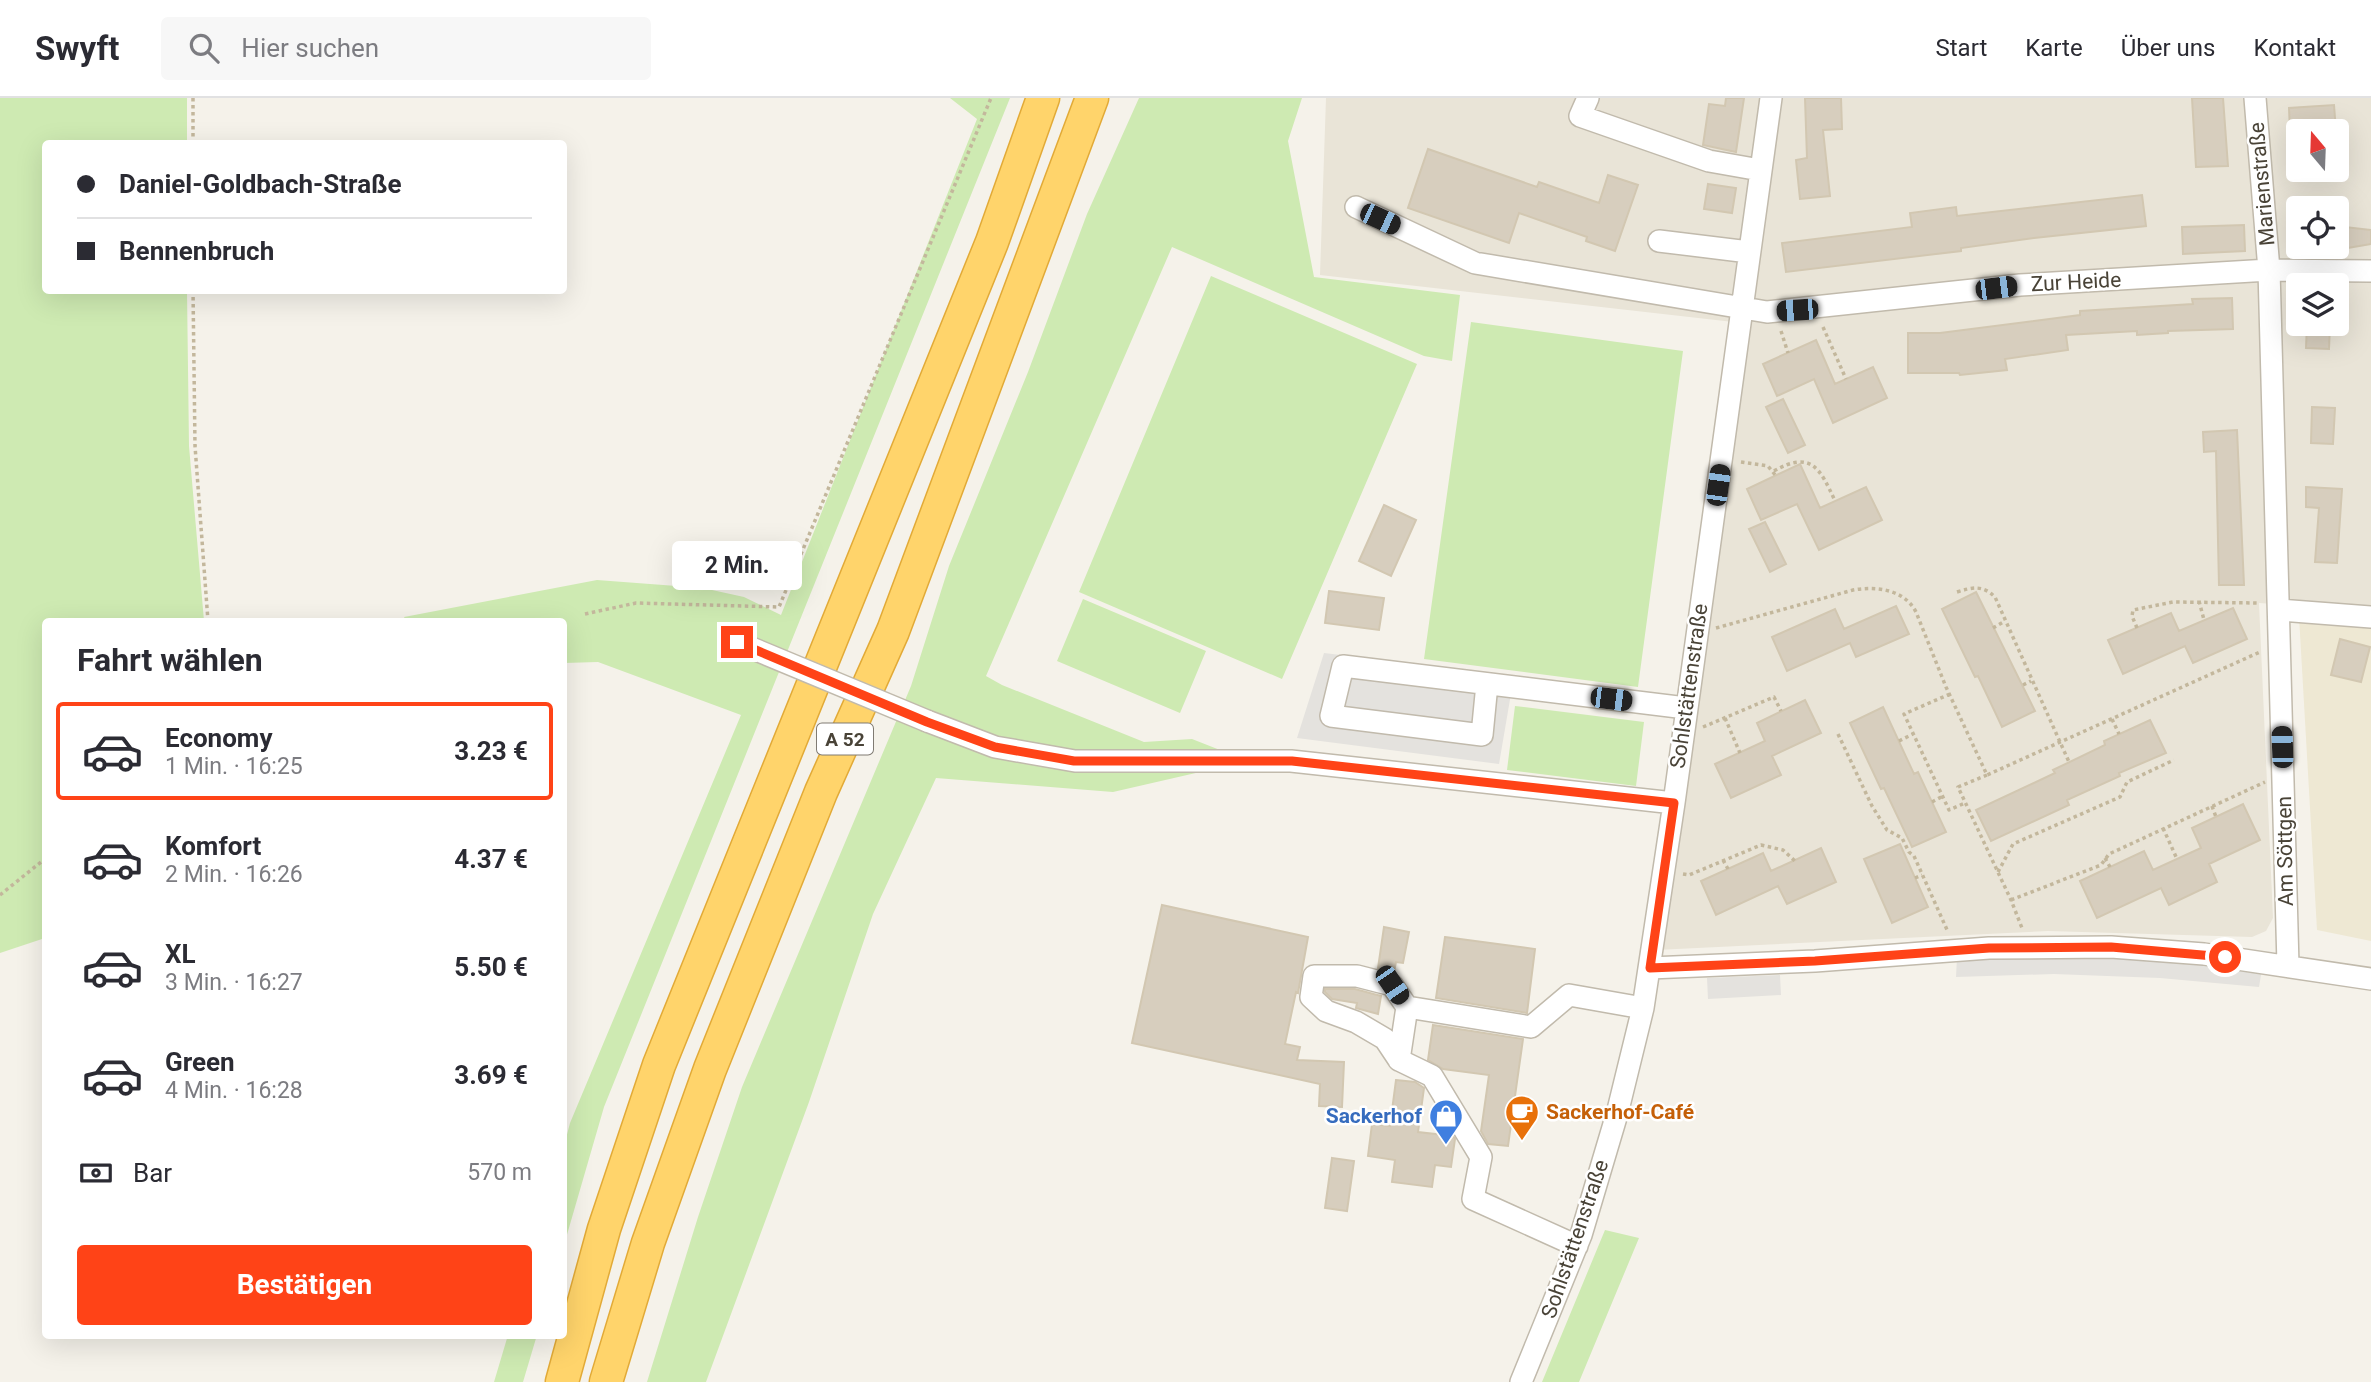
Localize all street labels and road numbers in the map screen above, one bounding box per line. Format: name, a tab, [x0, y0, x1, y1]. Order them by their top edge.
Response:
street label: Marienstraße	[2245, 121, 2279, 247]
street label: Zur Heide	[2030, 268, 2122, 296]
street label: Sohlstättenstraße	[1666, 602, 1712, 770]
road number: A 52	[817, 724, 873, 754]
street label: Am Söttgen	[2272, 796, 2298, 906]
street label: Sohlstättenstraße	[1537, 1157, 1613, 1321]

